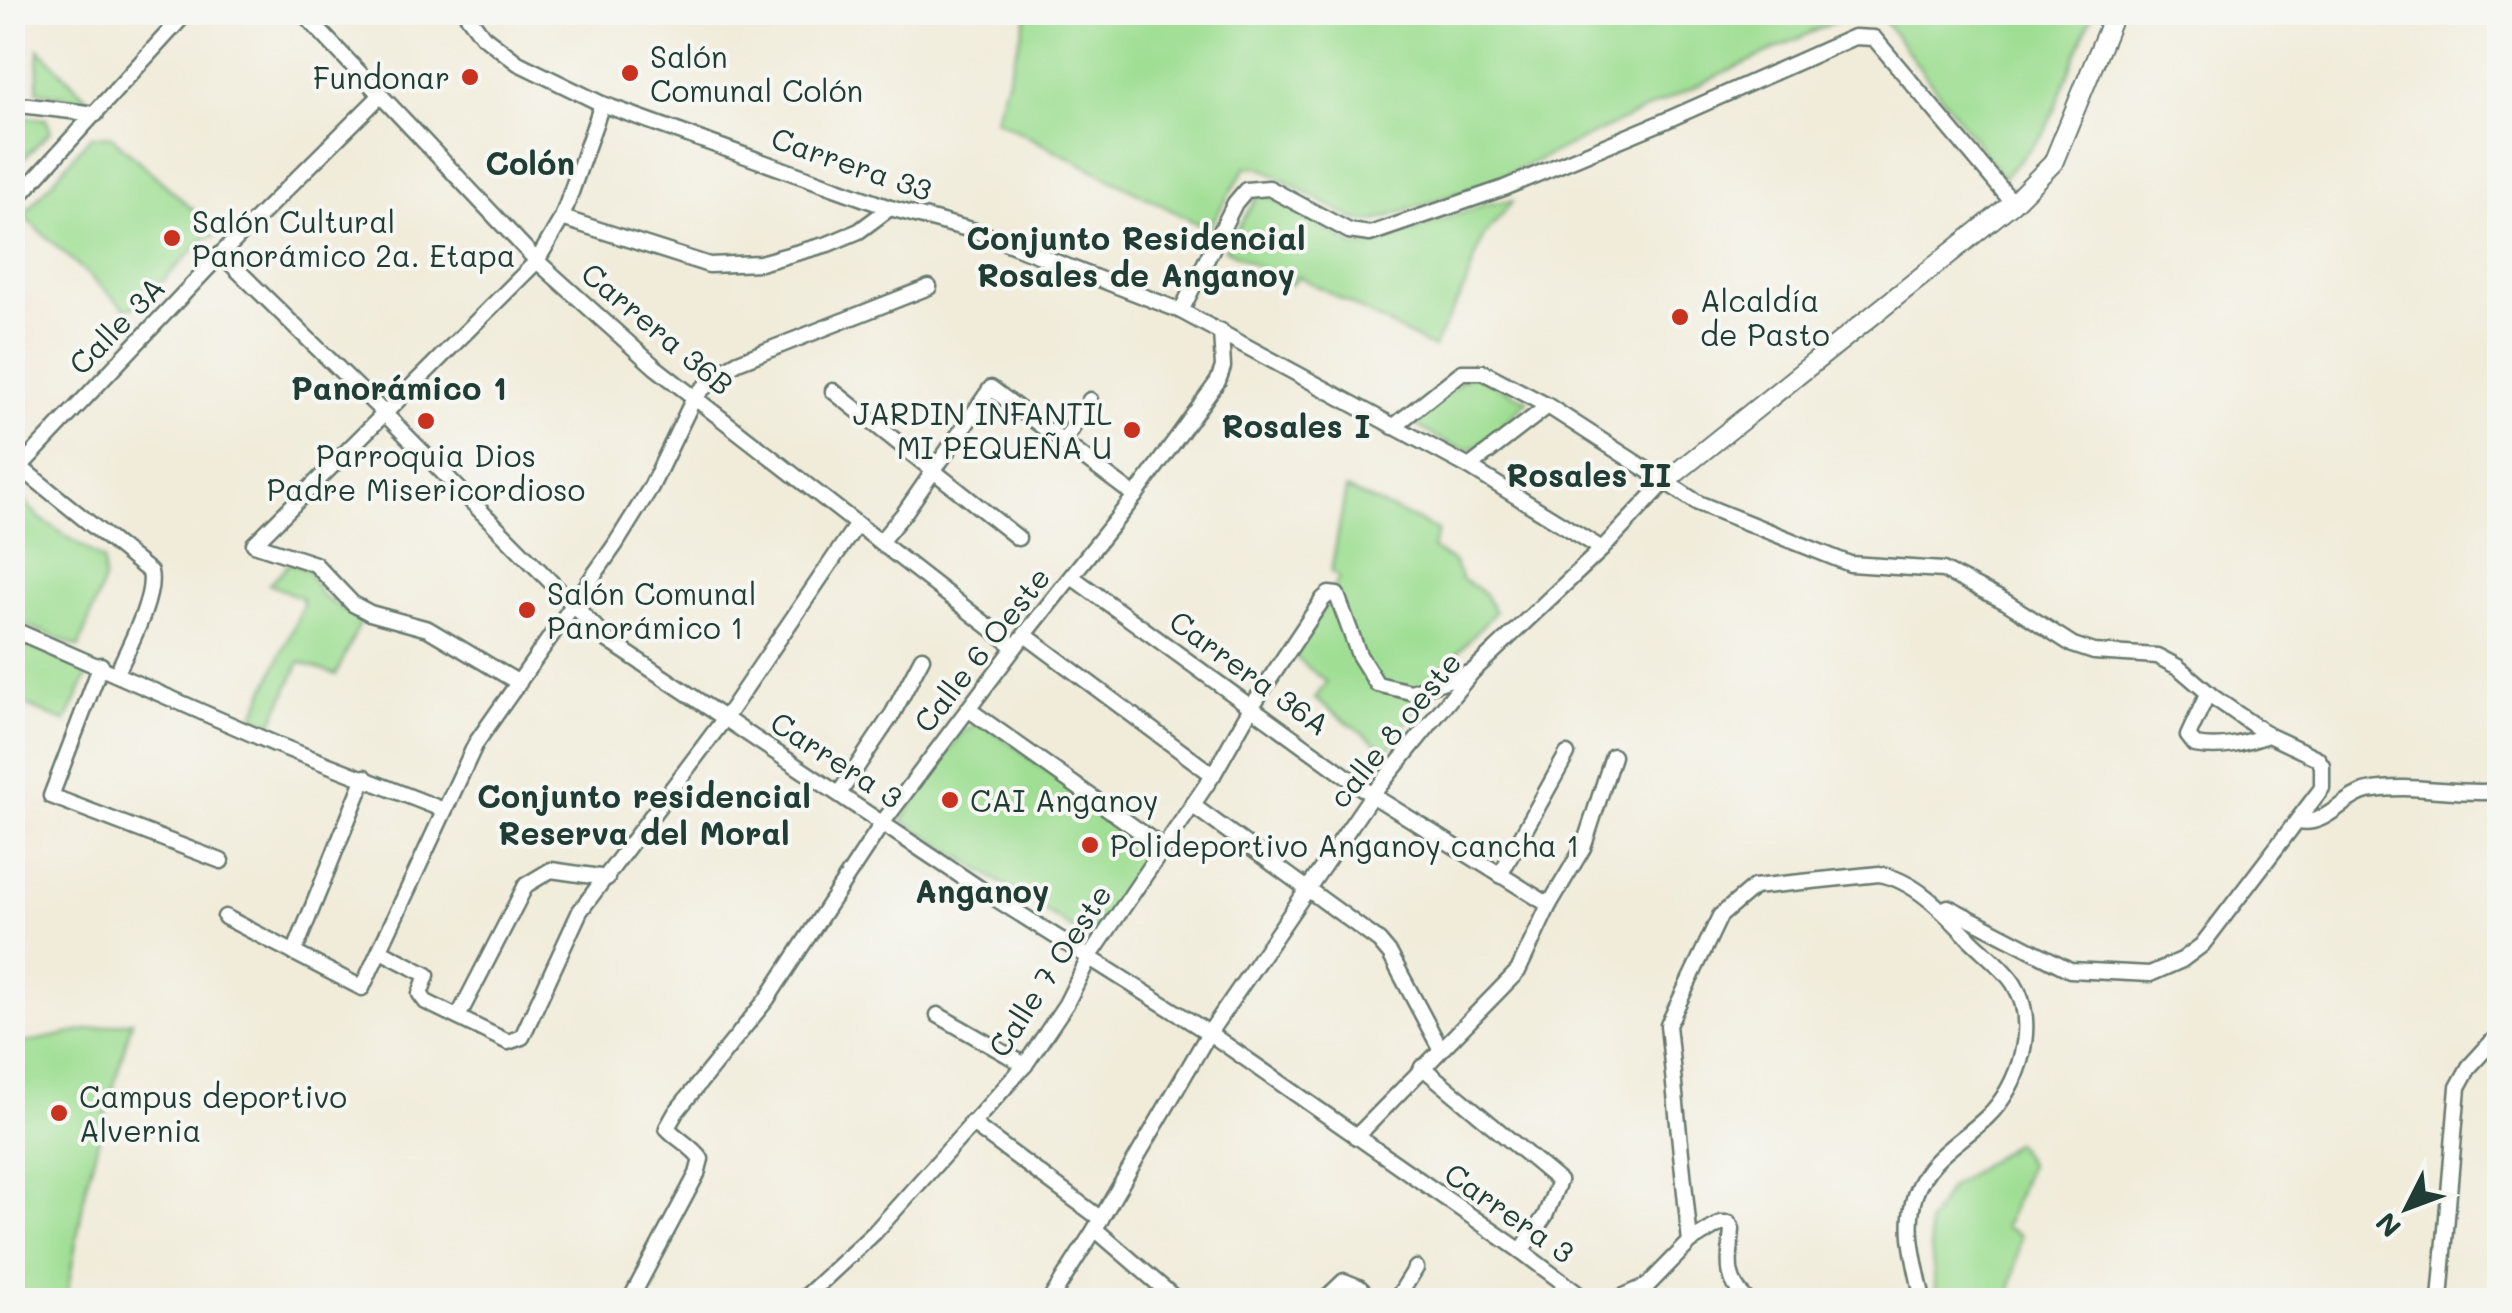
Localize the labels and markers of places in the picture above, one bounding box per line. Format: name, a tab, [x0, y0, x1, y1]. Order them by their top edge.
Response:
place label: Salón Comunal Colón	[650, 36, 863, 110]
place label: Fundonar	[313, 57, 450, 97]
marker: Salón Comunal Colón	[619, 62, 641, 84]
marker: Fundonar	[459, 66, 481, 88]
place label: Salón Cultural Panorámico 2a. Etapa	[192, 201, 515, 275]
marker: Salón Cultural Panorámico 2a. Etapa	[161, 227, 183, 249]
place label: Alcaldía de Pasto	[1700, 280, 1830, 354]
marker: Alcaldía de Pasto	[1669, 306, 1691, 328]
place label: JARDIN INFANTIL MI PEQUEÑA U	[853, 393, 1112, 467]
marker: Parroquia Dios Padre Misericordioso	[415, 410, 437, 432]
marker: JARDIN INFANTIL MI PEQUEÑA U	[1121, 419, 1143, 441]
place label: Parroquia Dios Padre Misericordioso	[267, 435, 585, 509]
place label: Salón Comunal Panorámico 1	[547, 573, 757, 647]
marker: Salón Comunal Panorámico 1	[516, 599, 538, 621]
place label: CAI Anganoy	[970, 780, 1158, 820]
marker: CAI Anganoy	[939, 789, 961, 811]
place label: Polideportivo Anganoy cancha 1	[1110, 825, 1580, 865]
marker: Polideportivo Anganoy cancha 1	[1079, 834, 1101, 856]
place label: Campus deportivo Alvernia	[79, 1076, 347, 1150]
marker: Campus deportivo Alvernia	[48, 1102, 70, 1124]

